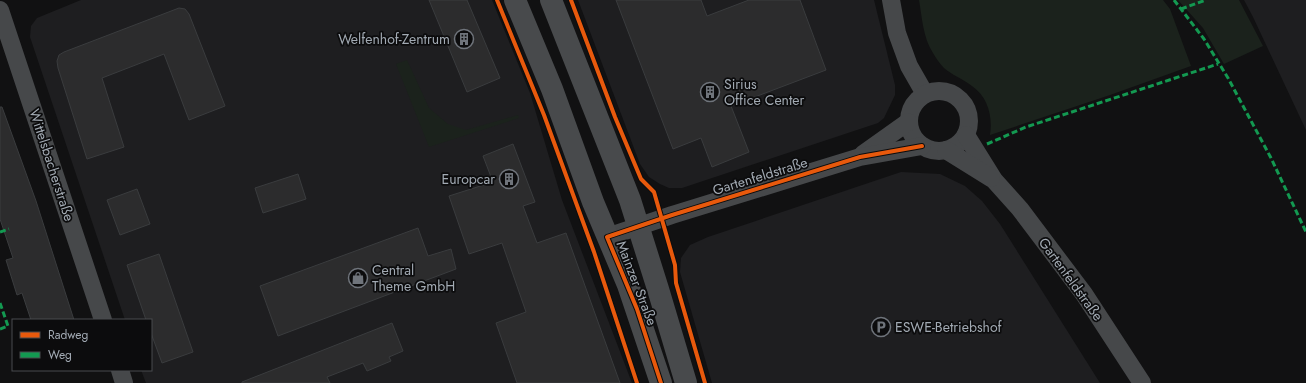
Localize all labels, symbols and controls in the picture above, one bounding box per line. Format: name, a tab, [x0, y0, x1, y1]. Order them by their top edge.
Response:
building icon: Welfenhof-Zentrum	[453, 28, 475, 50]
place label: Welfenhof-Zentrum	[338, 29, 450, 49]
place label: Sirius Office Center	[724, 74, 805, 110]
building icon: Sirius Office Center	[699, 81, 721, 103]
street label: Wittelsbacherstraße	[24, 106, 80, 224]
street label: Gartenfeldstraße	[710, 152, 810, 200]
building icon: Europcar	[498, 168, 520, 190]
place label: Europcar	[442, 169, 495, 189]
street label: Gartenfeldstraße	[1034, 233, 1108, 325]
street label: Mainzer Straße	[612, 238, 662, 328]
place label: Central Theme GmbH	[372, 260, 455, 296]
shop icon: Central Theme GmbH	[347, 267, 369, 289]
parking icon: ESWE-Betriebshof	[870, 316, 892, 338]
place label: ESWE-Betriebshof	[895, 317, 1003, 337]
legend	[12, 319, 152, 371]
text: Radweg	[48, 326, 88, 344]
text: Weg	[48, 346, 72, 364]

